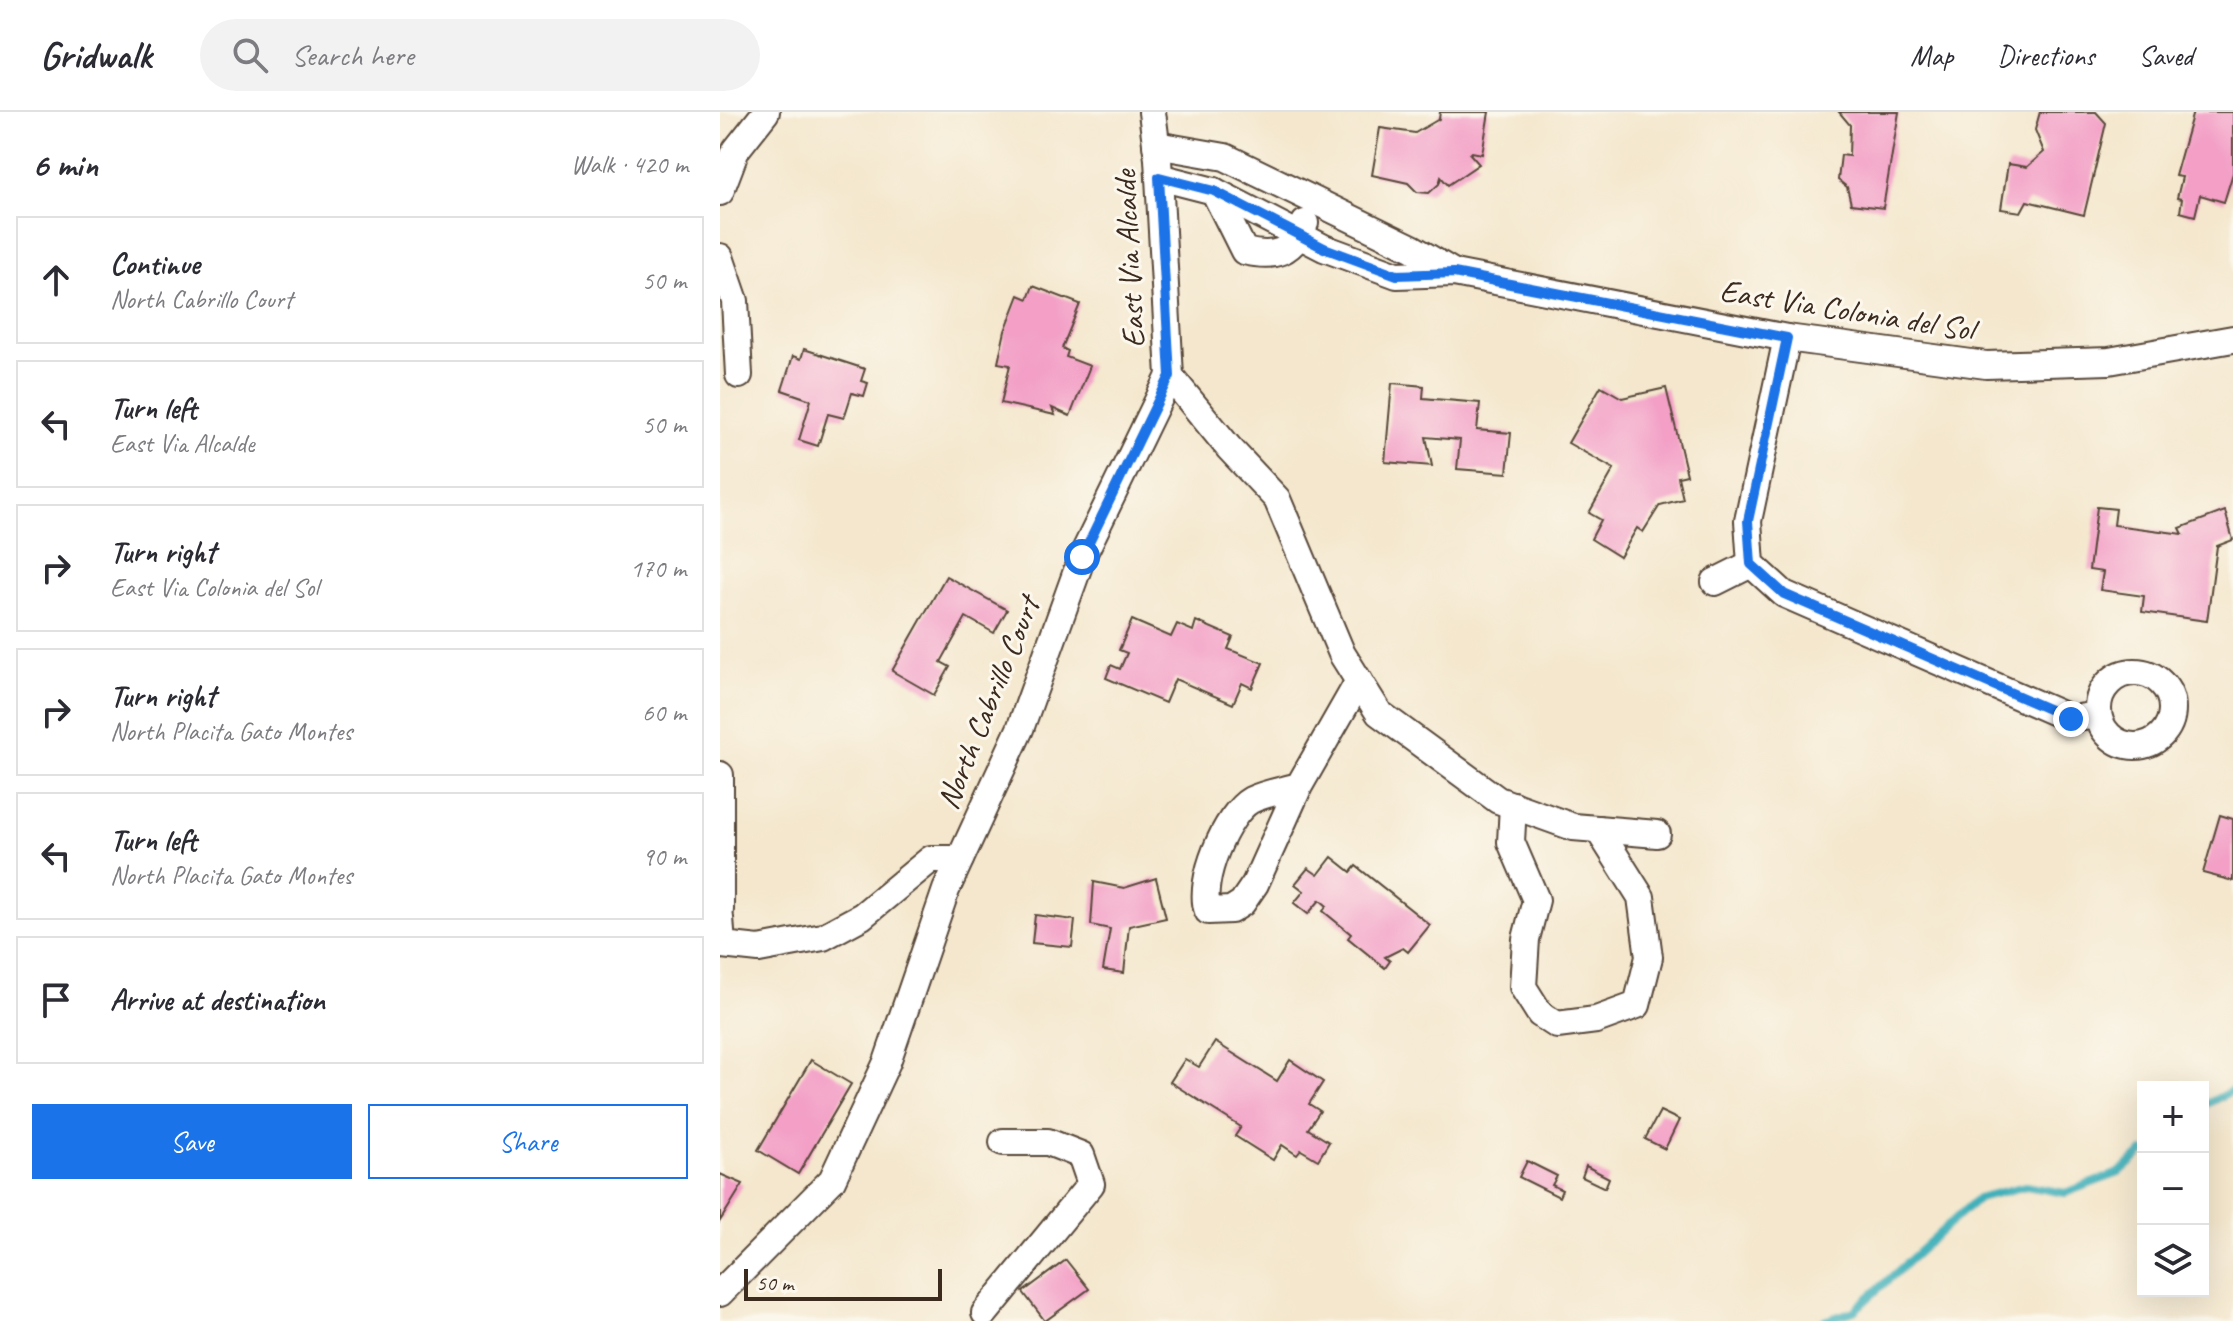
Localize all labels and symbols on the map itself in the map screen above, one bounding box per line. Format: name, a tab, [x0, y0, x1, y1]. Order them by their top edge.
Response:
street label: East Via Alcalde	[1104, 167, 1154, 349]
street label: East Via Colonia del Sol	[1717, 270, 1982, 351]
route start	[1064, 539, 1100, 575]
street label: North Cabrillo Court	[927, 587, 1051, 815]
route end	[2053, 701, 2089, 737]
scale bar	[744, 1265, 942, 1301]

